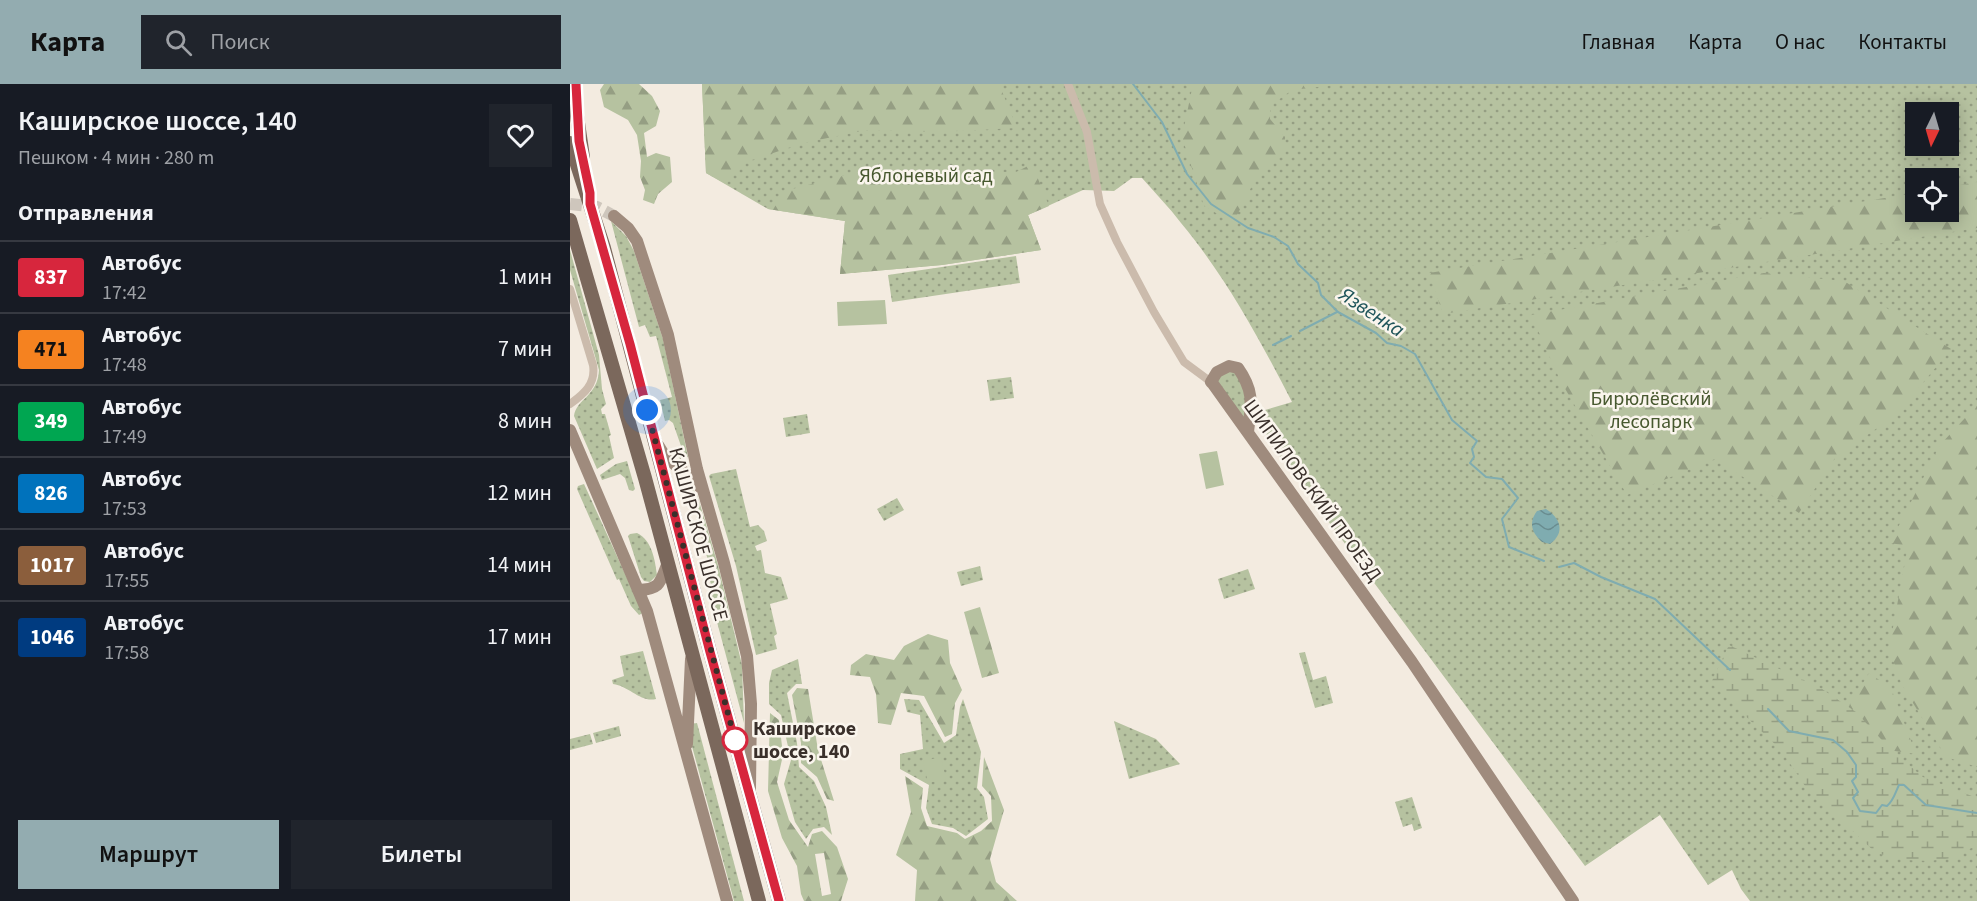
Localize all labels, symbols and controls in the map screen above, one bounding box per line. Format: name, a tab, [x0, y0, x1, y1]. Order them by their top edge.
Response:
search box	[141, 15, 561, 69]
text: Карта	[30, 22, 105, 62]
icon: search	[162, 26, 195, 59]
text: Поиск	[210, 26, 270, 58]
text: Главная	[1582, 27, 1655, 57]
text: Карта	[1688, 27, 1742, 57]
text: О нас	[1775, 27, 1825, 57]
text: Контакты	[1858, 27, 1947, 57]
text: Каширское шоссе, 140	[18, 101, 297, 141]
north arrow	[1905, 102, 1959, 156]
map controls	[1905, 102, 1959, 222]
button: heart	[489, 104, 552, 167]
text: Пешком · 4 мин · 280 m	[18, 144, 214, 172]
park label: Яблоневый сад	[859, 162, 993, 190]
button: locate	[1905, 168, 1959, 222]
text: Отправления	[18, 197, 154, 229]
text: Автобус	[102, 247, 182, 279]
text: 1 мин	[498, 261, 552, 293]
text: 837	[34, 262, 68, 292]
text: 17:42	[102, 279, 147, 307]
water label: Язвенка	[1332, 279, 1411, 344]
text: Автобус	[102, 319, 182, 351]
text: 7 мин	[498, 333, 552, 365]
text: 471	[34, 334, 68, 364]
text: 17:48	[102, 351, 147, 379]
park label: Бирюлёвский лесопарк	[1590, 385, 1712, 436]
text: Автобус	[102, 391, 182, 423]
street label: ШИПИЛОВСКИЙ ПРОЕЗД	[1237, 394, 1388, 588]
your location	[632, 395, 662, 425]
text: 8 мин	[498, 405, 552, 437]
text: 349	[34, 406, 68, 436]
text: 17:49	[102, 423, 147, 451]
street label: КАШИРСКОЕ ШОССЕ	[661, 444, 735, 624]
text: Автобус	[102, 463, 182, 495]
text: 12 мин	[487, 477, 552, 509]
text: 826	[34, 478, 68, 508]
text: 17:53	[102, 495, 147, 523]
text: Автобус	[104, 535, 184, 567]
text: 14 мин	[487, 549, 552, 581]
text: 1017	[30, 550, 74, 580]
text: 17:55	[104, 567, 149, 595]
text: Автобус	[104, 607, 184, 639]
text: 17 мин	[487, 621, 552, 653]
text: 1046	[30, 622, 74, 652]
text: 17:58	[104, 639, 149, 667]
place label: Каширское шоссе, 140	[753, 715, 856, 766]
marker: Каширское шоссе, 140	[722, 727, 748, 753]
button: Маршрут	[18, 820, 279, 889]
button: Билеты	[291, 820, 552, 889]

